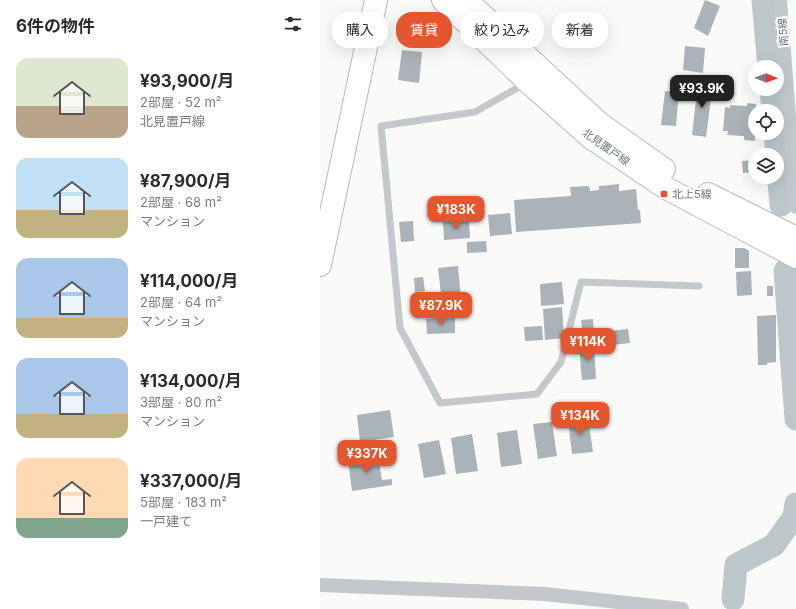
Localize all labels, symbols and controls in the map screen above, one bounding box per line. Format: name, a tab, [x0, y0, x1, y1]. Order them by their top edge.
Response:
chip: 購入	[332, 12, 388, 48]
chip: 賃貸	[396, 12, 452, 48]
chip: 絞り込み	[460, 12, 544, 48]
chip: 新着	[552, 12, 608, 48]
icon: filters	[282, 13, 304, 35]
text: 6件の物件	[16, 16, 95, 36]
street label: 南5線	[775, 17, 791, 47]
north arrow	[748, 60, 784, 96]
map controls	[748, 60, 784, 184]
text: ¥93,900/月	[140, 71, 234, 91]
icon: home	[48, 74, 96, 122]
pin: ¥93.9K	[669, 75, 735, 109]
text: ¥93.9K	[679, 80, 725, 96]
text: 2部屋 · 52 m²	[140, 94, 222, 110]
button: locate	[748, 104, 784, 140]
text: 北見置戸線	[140, 113, 205, 129]
street label: 北見置戸線	[579, 125, 633, 169]
button: layers	[748, 148, 784, 184]
text: ¥87,900/月	[140, 171, 232, 191]
icon: home	[48, 174, 96, 222]
place label: 北上5線	[672, 187, 712, 201]
marker: 北上5線	[659, 189, 669, 199]
text: 2部屋 · 68 m²	[140, 194, 222, 210]
pin: ¥183K	[428, 196, 484, 230]
text: ¥183K	[436, 201, 476, 217]
text: マンション	[140, 213, 205, 229]
text: ¥114,000/月	[140, 271, 238, 291]
icon: home	[48, 274, 96, 322]
pin: ¥87.9K	[408, 292, 474, 326]
text: 2部屋 · 64 m²	[140, 294, 222, 310]
text: ¥87.9K	[419, 297, 463, 313]
text: マンション	[140, 313, 205, 329]
pin: ¥114K	[560, 328, 616, 362]
text: ¥114K	[570, 333, 606, 349]
text: ¥134,000/月	[140, 371, 242, 391]
icon: home	[48, 374, 96, 422]
text: 3部屋 · 80 m²	[140, 394, 222, 410]
pin: ¥134K	[552, 402, 608, 436]
text: ¥134K	[560, 407, 600, 423]
text: マンション	[140, 413, 205, 429]
pin: ¥337K	[339, 440, 395, 474]
text: ¥337K	[346, 445, 388, 461]
text: ¥337,000/月	[140, 471, 243, 491]
icon: home	[48, 474, 96, 522]
text: 5部屋 · 183 m²	[140, 494, 227, 510]
text: 一戸建て	[140, 513, 192, 529]

